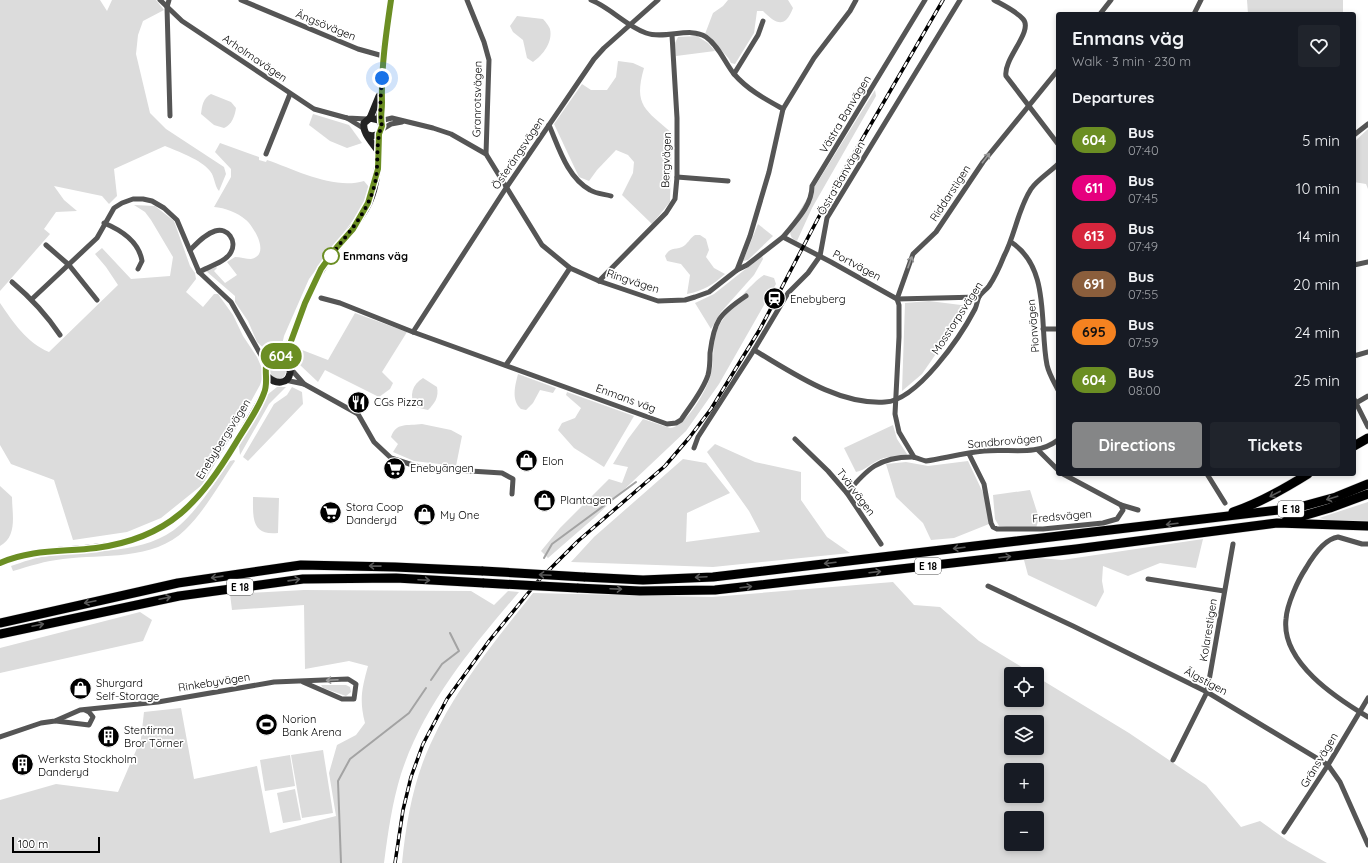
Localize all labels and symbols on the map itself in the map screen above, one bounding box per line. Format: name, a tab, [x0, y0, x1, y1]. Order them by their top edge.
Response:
street label: Ängsövägen	[294, 7, 358, 43]
street label: Arholmavägen	[220, 31, 290, 85]
street label: Granrotsvägen	[469, 61, 485, 137]
your location	[372, 68, 392, 88]
street label: Västra Banvägen	[816, 73, 874, 155]
street label: Österängsvägen	[489, 114, 547, 192]
street label: Bergvägen	[658, 132, 674, 188]
street label: Östra Banvägen	[814, 139, 868, 217]
one-way arrow	[981, 152, 990, 163]
street label: Riddarstigen	[927, 162, 973, 224]
street label: Portvägen	[830, 246, 884, 284]
marker: Enmans väg	[322, 247, 340, 265]
place label: Enmans väg	[343, 249, 408, 263]
one-way arrow	[906, 257, 914, 269]
street label: Ringvägen	[605, 266, 661, 296]
street label: Mosstorpsvägen	[928, 279, 986, 357]
station icon: Enebyberg	[761, 286, 787, 312]
place label: Enebyberg	[790, 292, 846, 306]
street label: Pionvägen	[1024, 299, 1042, 353]
line badge: 604	[258, 343, 304, 369]
street label: Enmans väg	[594, 381, 658, 415]
restaurant icon: CGs Pizza	[346, 389, 372, 415]
place label: CGs Pizza	[374, 395, 423, 409]
street label: Enebybergsvägen	[193, 396, 253, 482]
street label: Sandbrovägen	[967, 431, 1043, 451]
shop icon: Elon	[513, 448, 539, 474]
place label: Elon	[542, 454, 564, 468]
supermarket icon: Enebyängen	[382, 455, 408, 481]
place label: Enebyängen	[410, 461, 474, 475]
street label: Tvärvägen	[834, 466, 878, 518]
shop icon: Plantagen	[532, 487, 558, 513]
one-way arrow	[1269, 491, 1281, 498]
place label: Plantagen	[560, 493, 612, 507]
one-way arrow	[1325, 495, 1338, 502]
supermarket icon: Stora Coop Danderyd	[317, 500, 343, 526]
place label: Stora Coop Danderyd	[346, 500, 404, 527]
road number: E 18	[1278, 501, 1304, 517]
shop icon: My One	[411, 502, 437, 528]
street label: Fredsvägen	[1032, 506, 1092, 526]
place label: My One	[440, 508, 479, 522]
one-way arrow	[1166, 520, 1179, 527]
one-way arrow	[953, 544, 966, 552]
one-way arrow	[998, 553, 1011, 561]
road number: E 18	[915, 558, 941, 574]
one-way arrow	[824, 559, 837, 567]
one-way arrow	[369, 563, 382, 570]
one-way arrow	[868, 568, 881, 576]
one-way arrow	[539, 571, 552, 579]
one-way arrow	[211, 573, 224, 581]
one-way arrow	[695, 574, 708, 581]
one-way arrow	[287, 576, 300, 584]
one-way arrow	[417, 576, 430, 583]
road number: E 18	[227, 579, 253, 595]
one-way arrow	[739, 583, 752, 591]
one-way arrow	[609, 586, 622, 593]
one-way arrow	[158, 594, 171, 602]
street label: Kolarestigen	[1196, 597, 1220, 663]
one-way arrow	[84, 599, 97, 607]
one-way arrow	[31, 621, 44, 629]
street label: Älgstigen	[1182, 664, 1230, 698]
street label: Rinkebyvägen	[177, 669, 251, 695]
shop icon: Shurgard Self-Storage	[67, 676, 93, 702]
place label: Shurgard Self-Storage	[96, 676, 159, 703]
one-way arrow	[326, 676, 339, 684]
sports icon: Norion Bank Arena	[253, 712, 279, 738]
place label: Norion Bank Arena	[282, 712, 341, 739]
building icon: Stenfirma Bror Törner	[96, 723, 122, 749]
place label: Stenfirma Bror Törner	[124, 723, 184, 750]
street label: Gränsvägen	[1297, 730, 1341, 790]
building icon: Werksta Stockholm Danderyd	[9, 752, 35, 778]
place label: Werksta Stockholm Danderyd	[38, 752, 137, 779]
scale bar	[12, 835, 100, 854]

